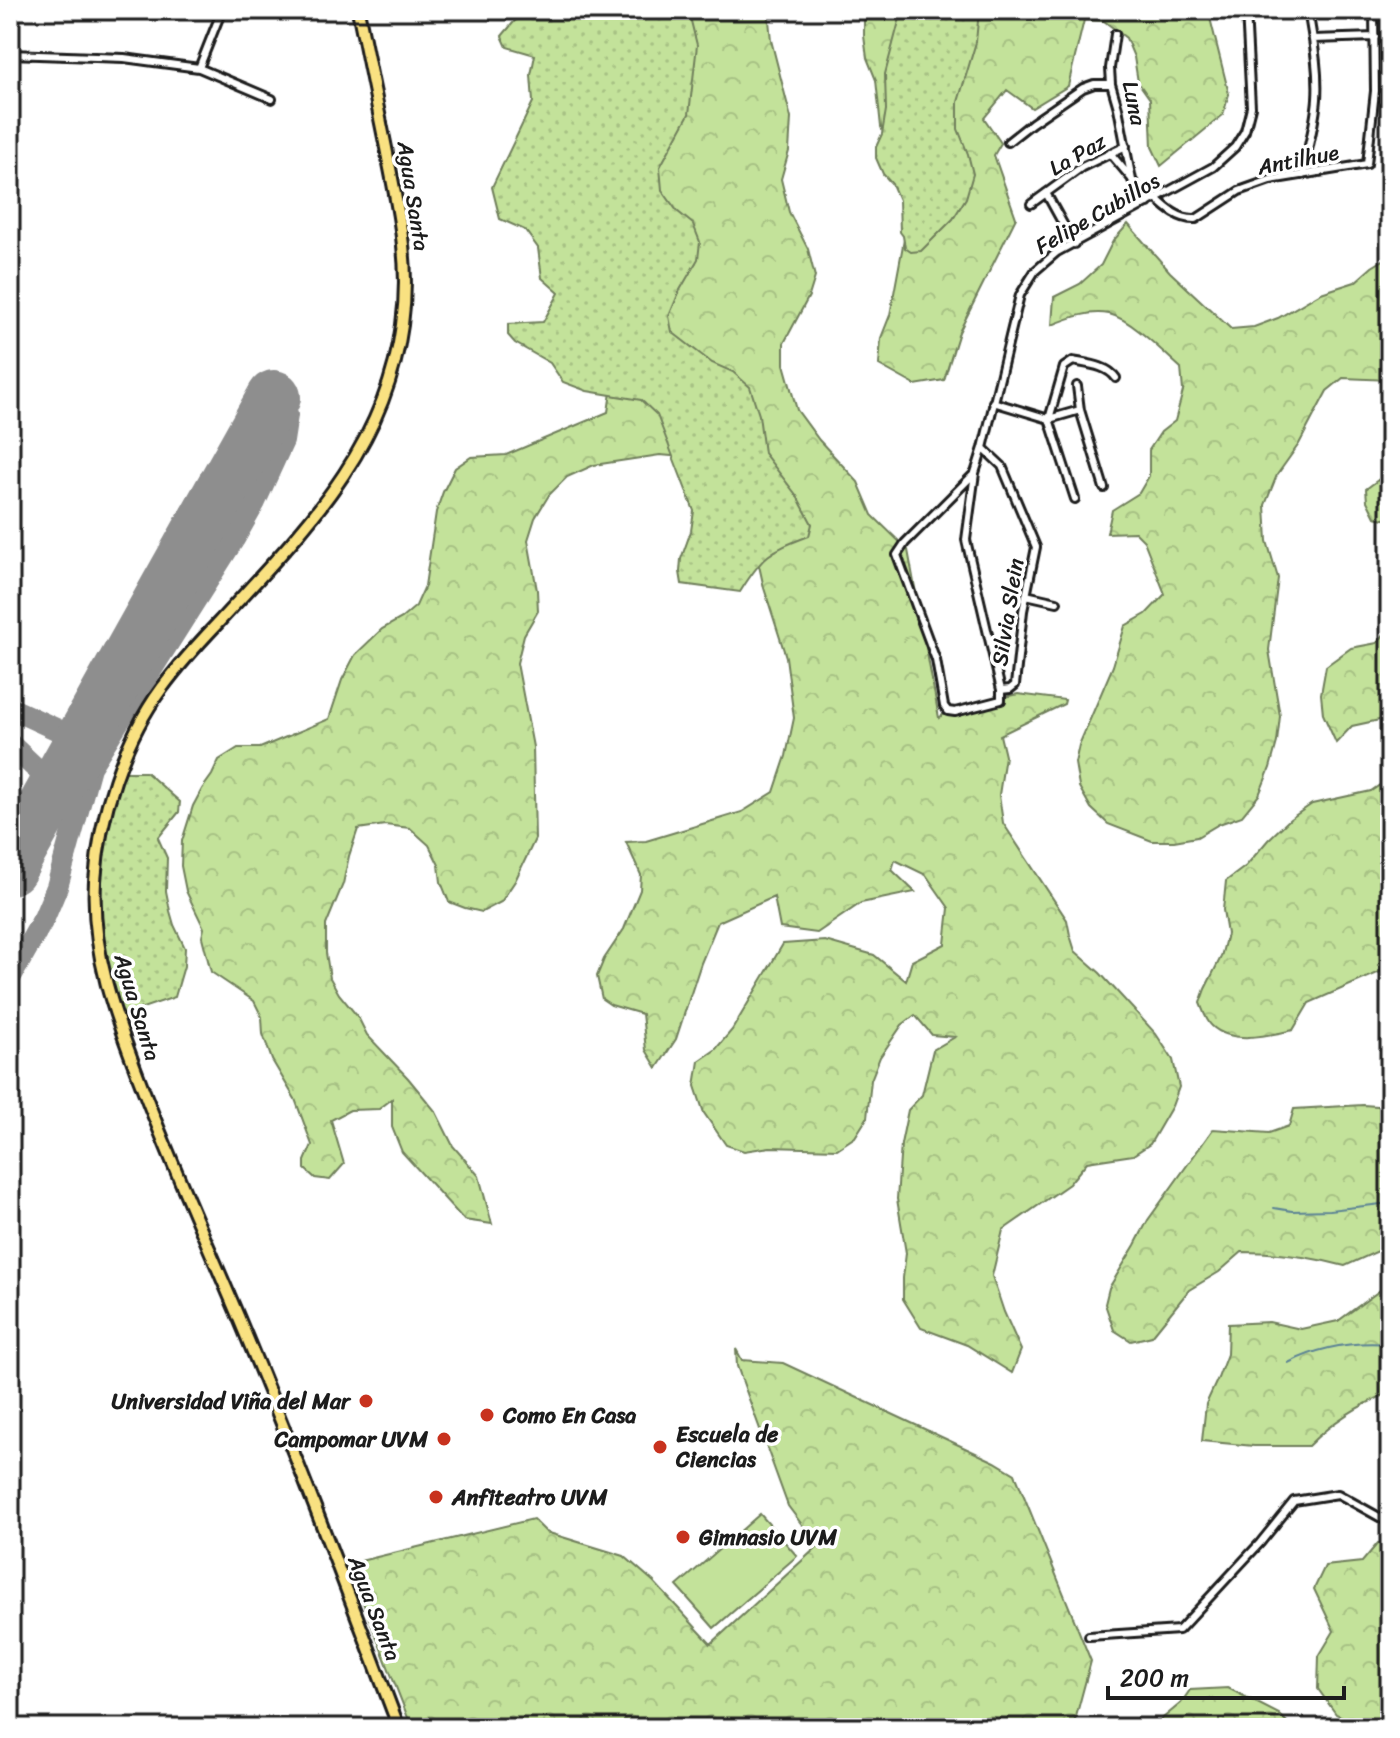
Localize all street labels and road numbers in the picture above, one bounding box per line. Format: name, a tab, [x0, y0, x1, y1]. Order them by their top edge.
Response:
street label: Luna	[1111, 77, 1158, 130]
street label: La Paz	[1041, 122, 1114, 187]
street label: Antilhue	[1253, 132, 1343, 187]
street label: Agua Santa	[385, 137, 441, 254]
street label: Felipe Cubillos	[1027, 162, 1167, 265]
street label: Silvia Slein	[980, 555, 1035, 669]
street label: Agua Santa	[102, 948, 172, 1066]
street label: Agua Santa	[336, 1549, 413, 1667]

